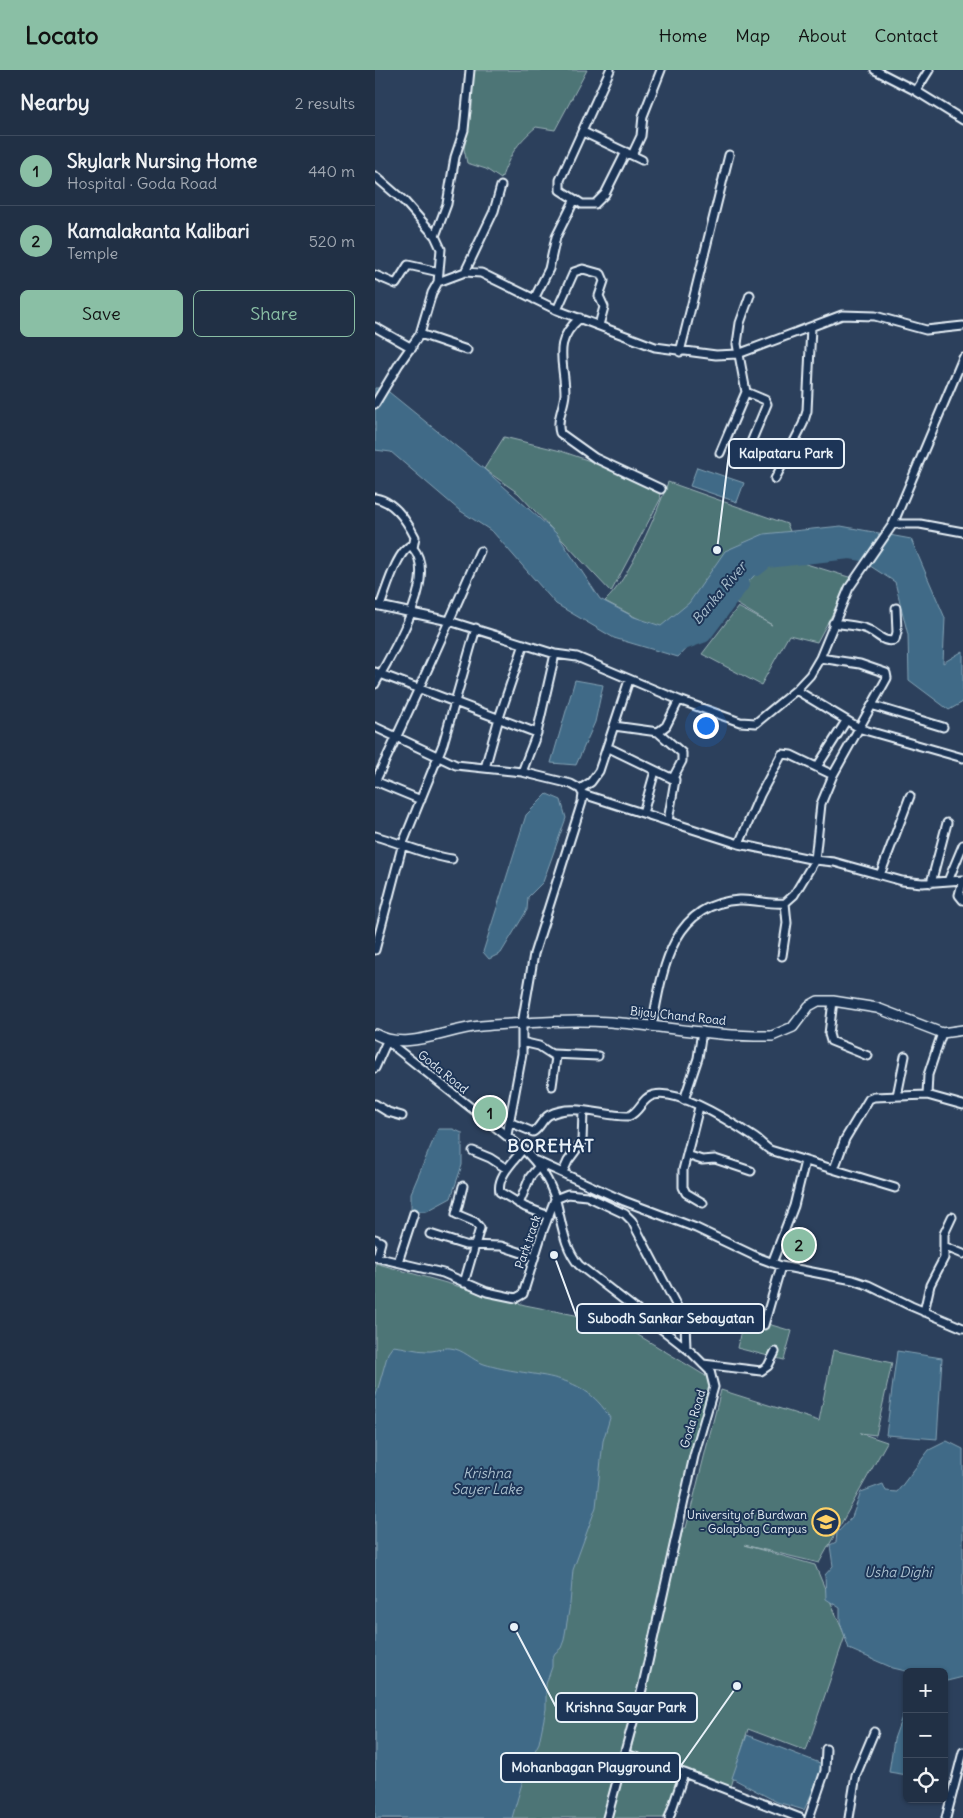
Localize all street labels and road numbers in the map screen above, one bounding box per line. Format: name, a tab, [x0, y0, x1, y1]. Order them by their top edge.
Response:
street label: Bijay Chand Road	[629, 1003, 727, 1028]
street label: Goda Road	[415, 1047, 471, 1096]
street label: Park track	[511, 1213, 544, 1271]
street label: Goda Road	[677, 1388, 709, 1450]

